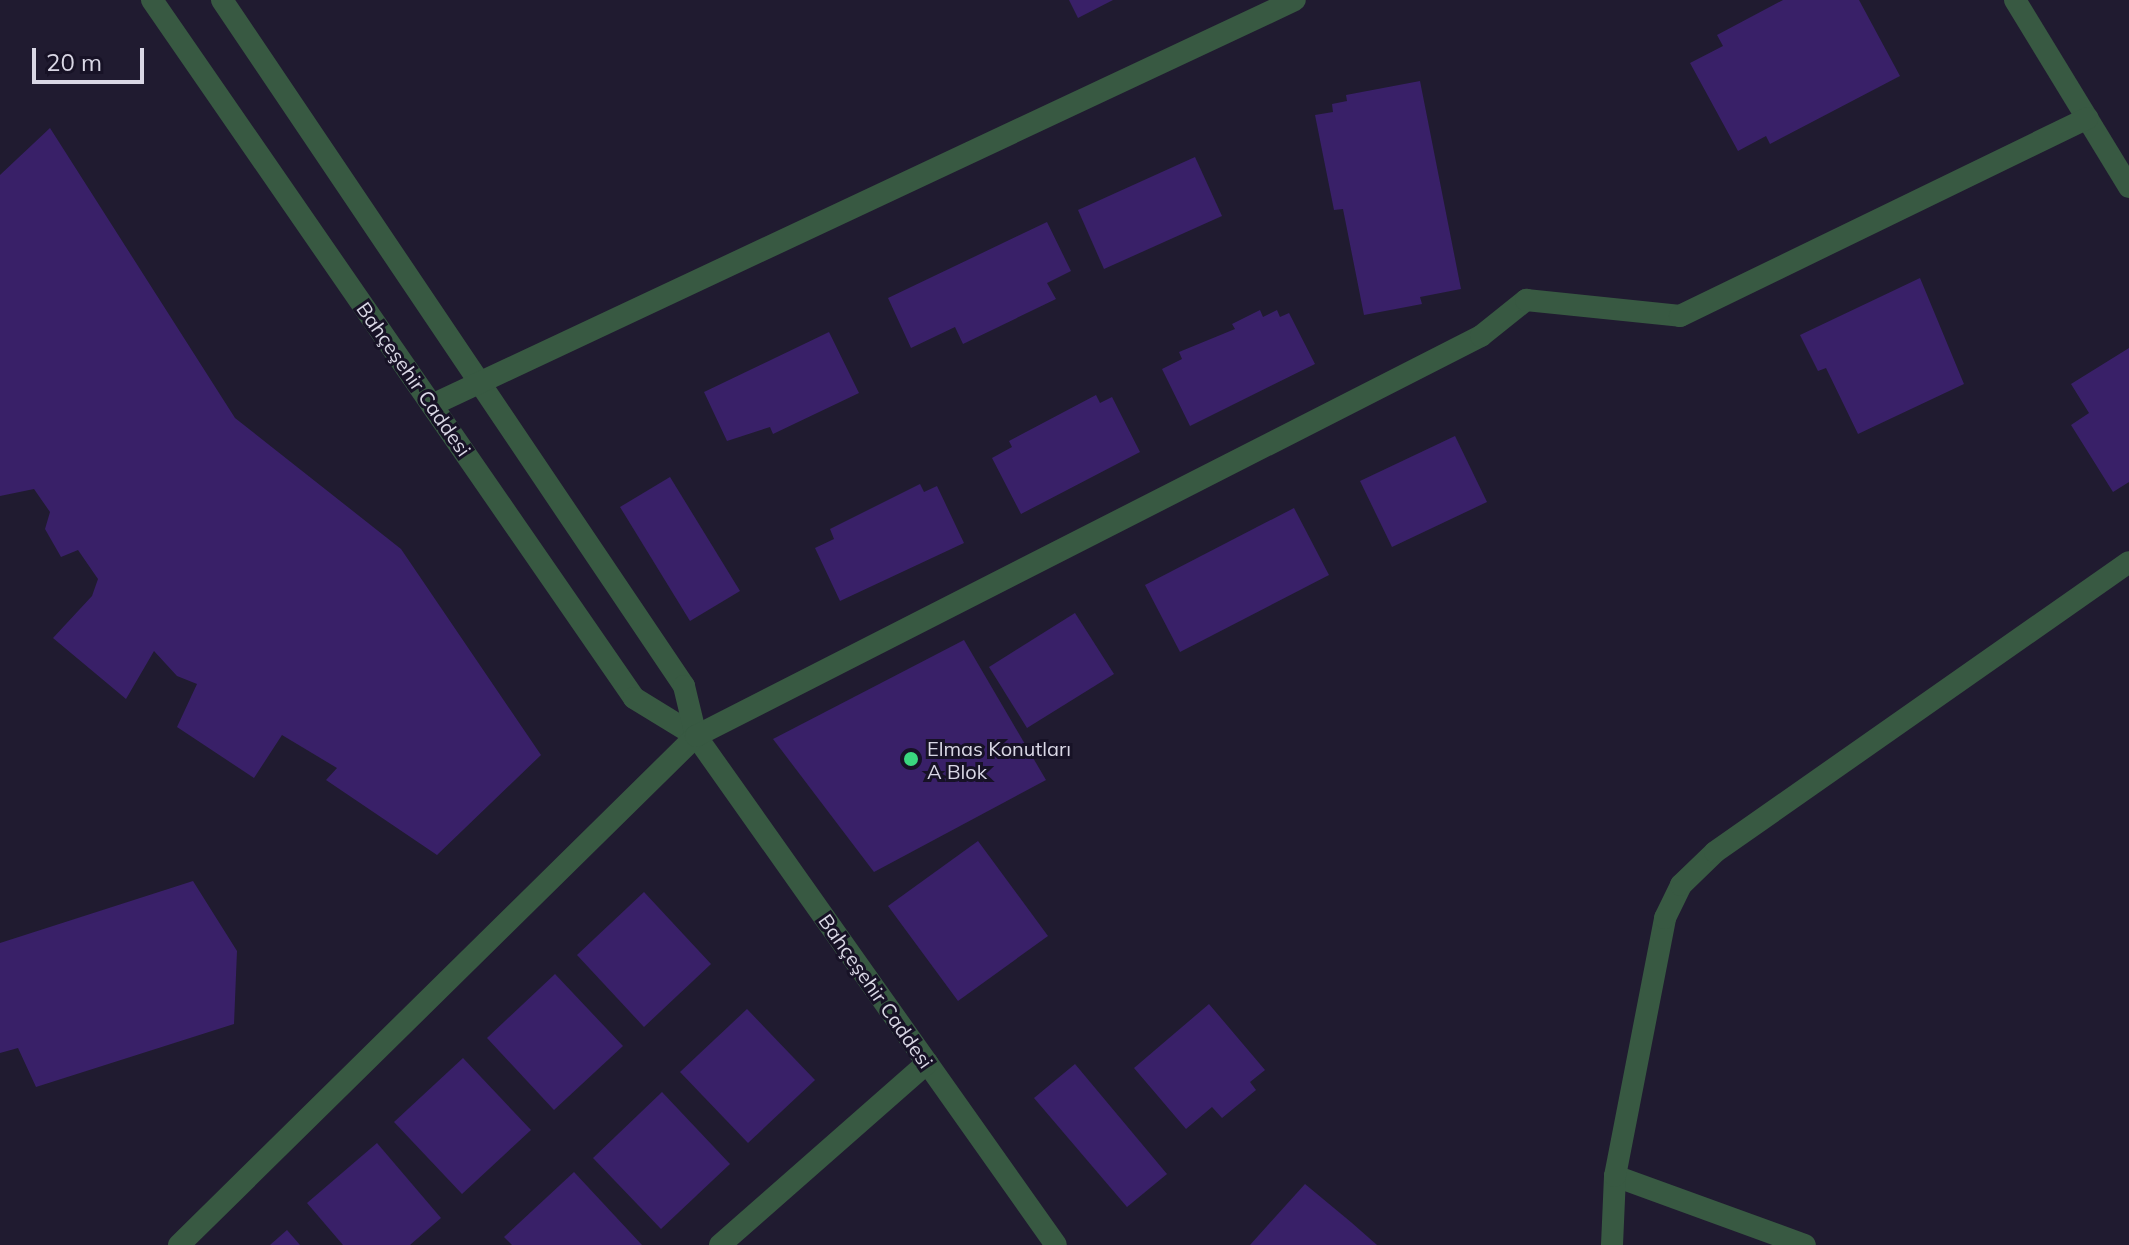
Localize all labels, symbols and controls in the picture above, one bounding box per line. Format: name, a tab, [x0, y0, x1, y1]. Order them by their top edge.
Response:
scale bar	[36, 32, 148, 82]
text: 20 m	[46, 47, 102, 77]
street label: Bahçeşehir Caddesi	[352, 297, 476, 461]
place label: Elmas Konutları A Blok	[927, 736, 1071, 783]
marker: Elmas Konutları A Blok	[902, 750, 920, 768]
street label: Bahçeşehir Caddesi	[814, 909, 938, 1073]

